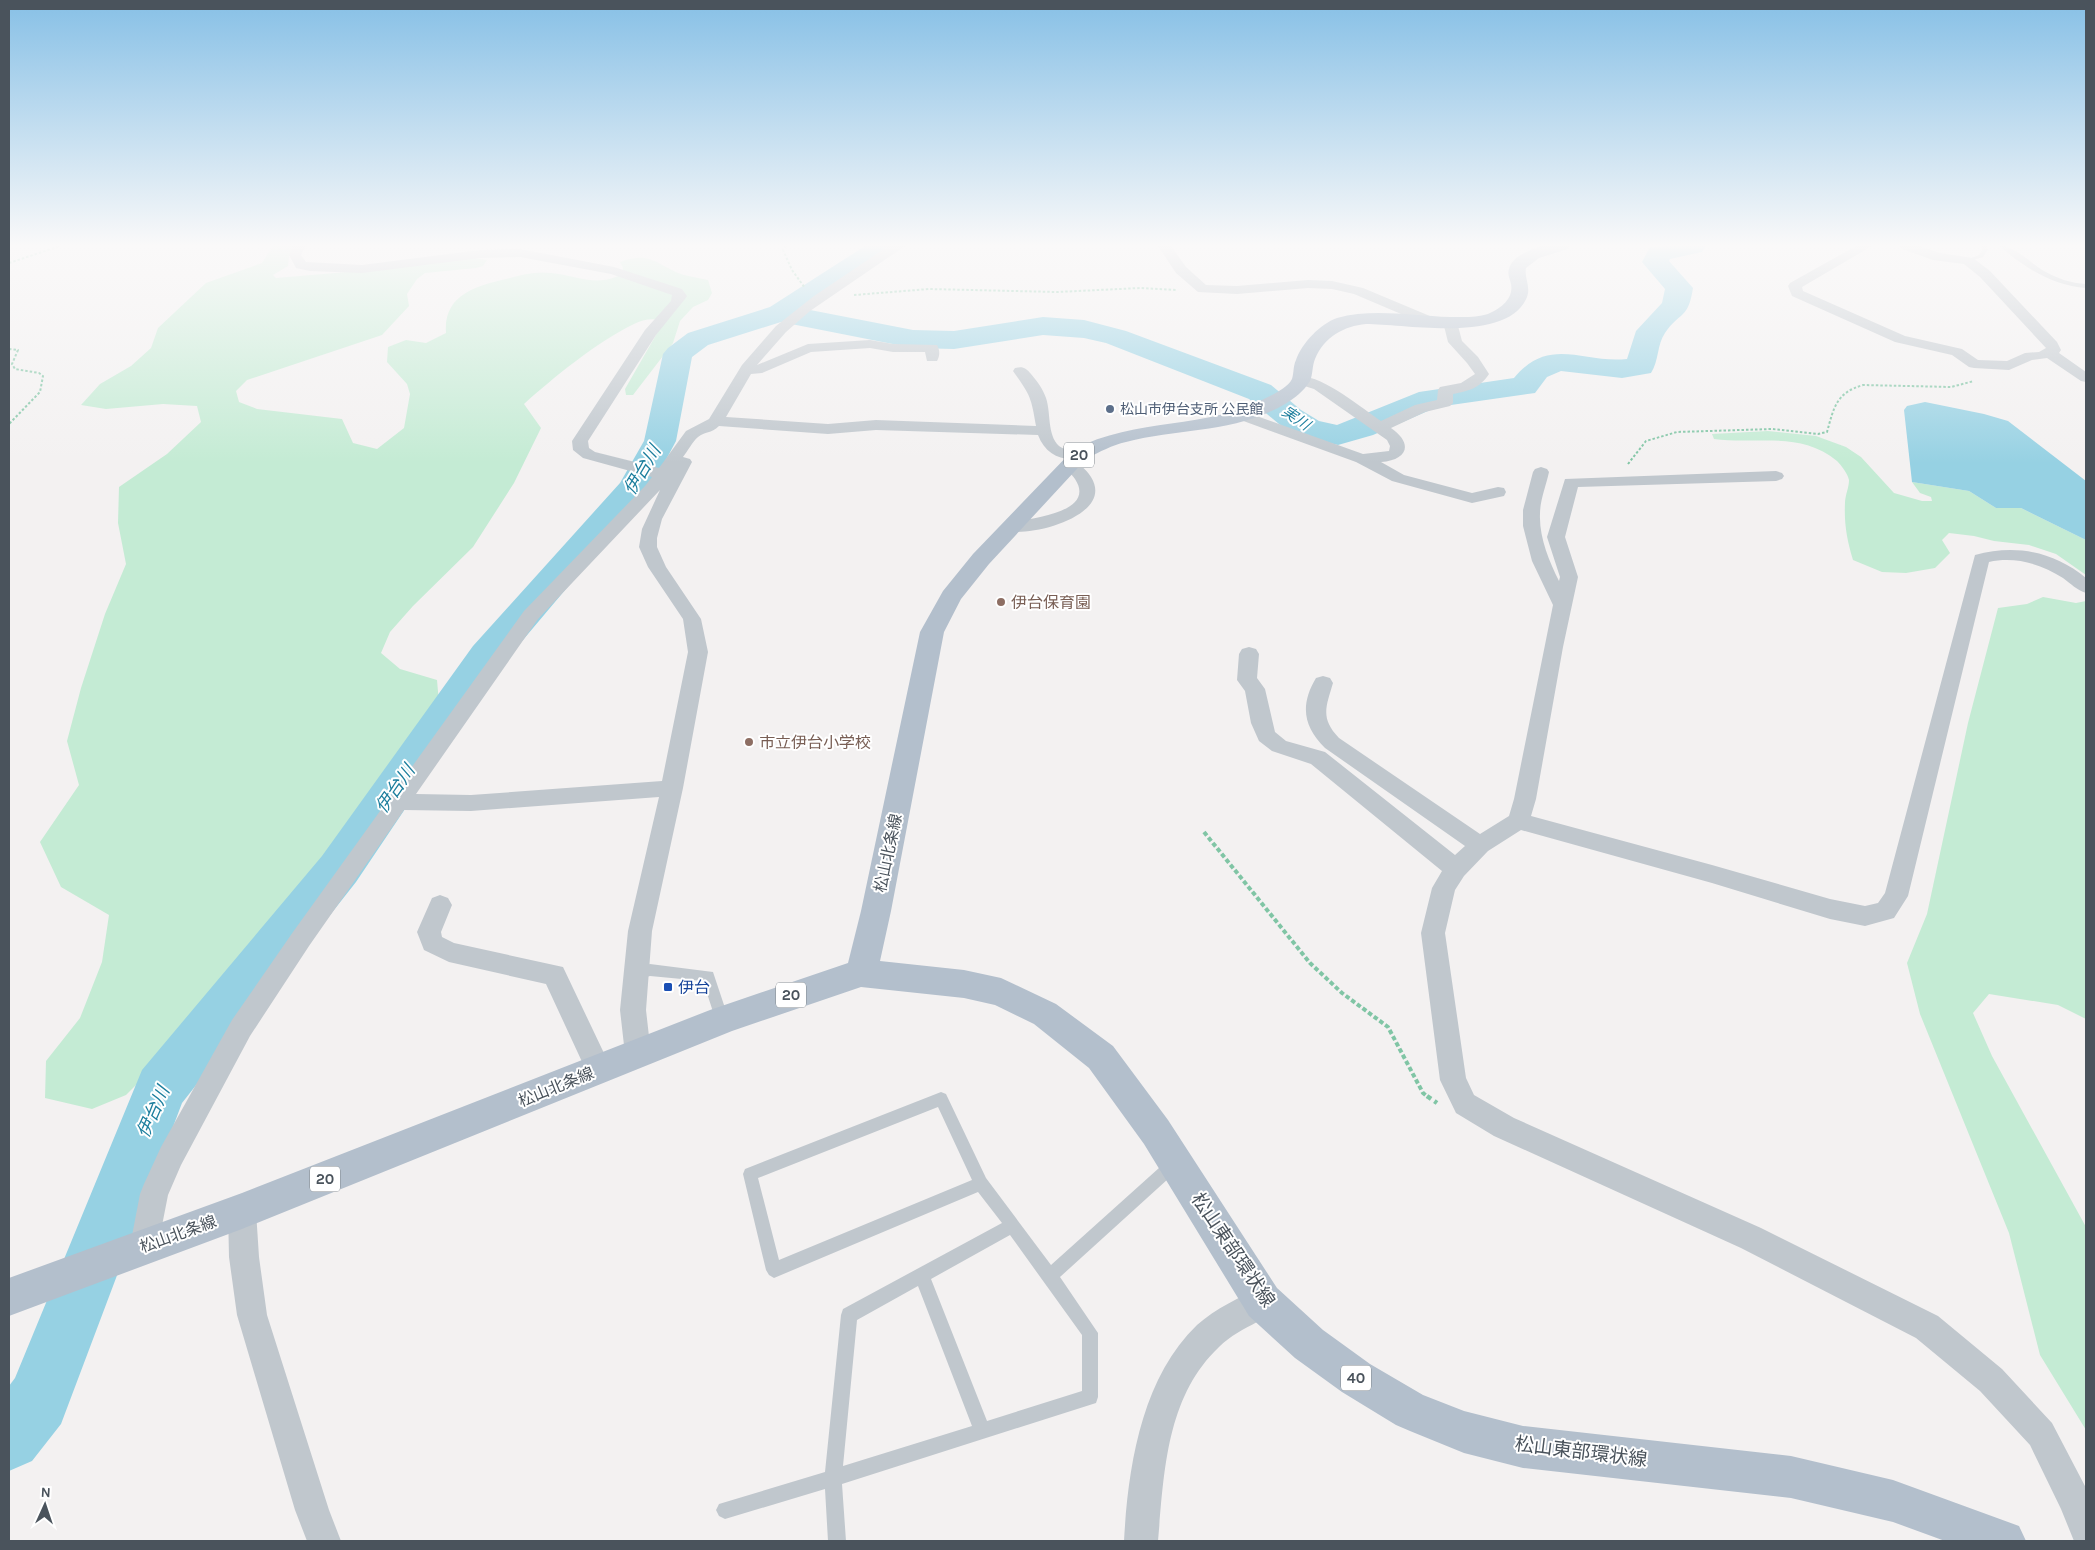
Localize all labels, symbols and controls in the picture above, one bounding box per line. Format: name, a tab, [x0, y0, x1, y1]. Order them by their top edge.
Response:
place label: 松山市伊台支所 公民館	[1120, 401, 1263, 418]
water label: 実川	[1279, 402, 1315, 435]
marker: 松山市伊台支所 公民館	[1104, 403, 1116, 415]
water label: 伊台川	[619, 439, 666, 499]
road number: 20	[1064, 442, 1094, 468]
place label: 伊台保育園	[1011, 593, 1091, 612]
marker: 伊台保育園	[995, 596, 1007, 608]
place label: 市立伊台小学校	[759, 733, 871, 752]
marker: 市立伊台小学校	[743, 736, 755, 748]
water label: 伊台川	[371, 759, 421, 817]
street label: 松山北条線	[870, 812, 906, 894]
place label: 伊台	[678, 978, 710, 997]
marker: 伊台	[662, 981, 674, 993]
road number: 20	[776, 982, 806, 1008]
street label: 松山北条線	[515, 1063, 597, 1111]
water label: 伊台川	[132, 1081, 175, 1141]
road number: 20	[310, 1166, 340, 1192]
street label: 松山東部環状線	[1187, 1189, 1279, 1311]
street label: 松山北条線	[137, 1211, 219, 1257]
road number: 40	[1341, 1366, 1371, 1390]
street label: 松山東部環状線	[1514, 1433, 1648, 1471]
north arrow	[20, 1480, 70, 1530]
text: N	[40, 1484, 51, 1501]

